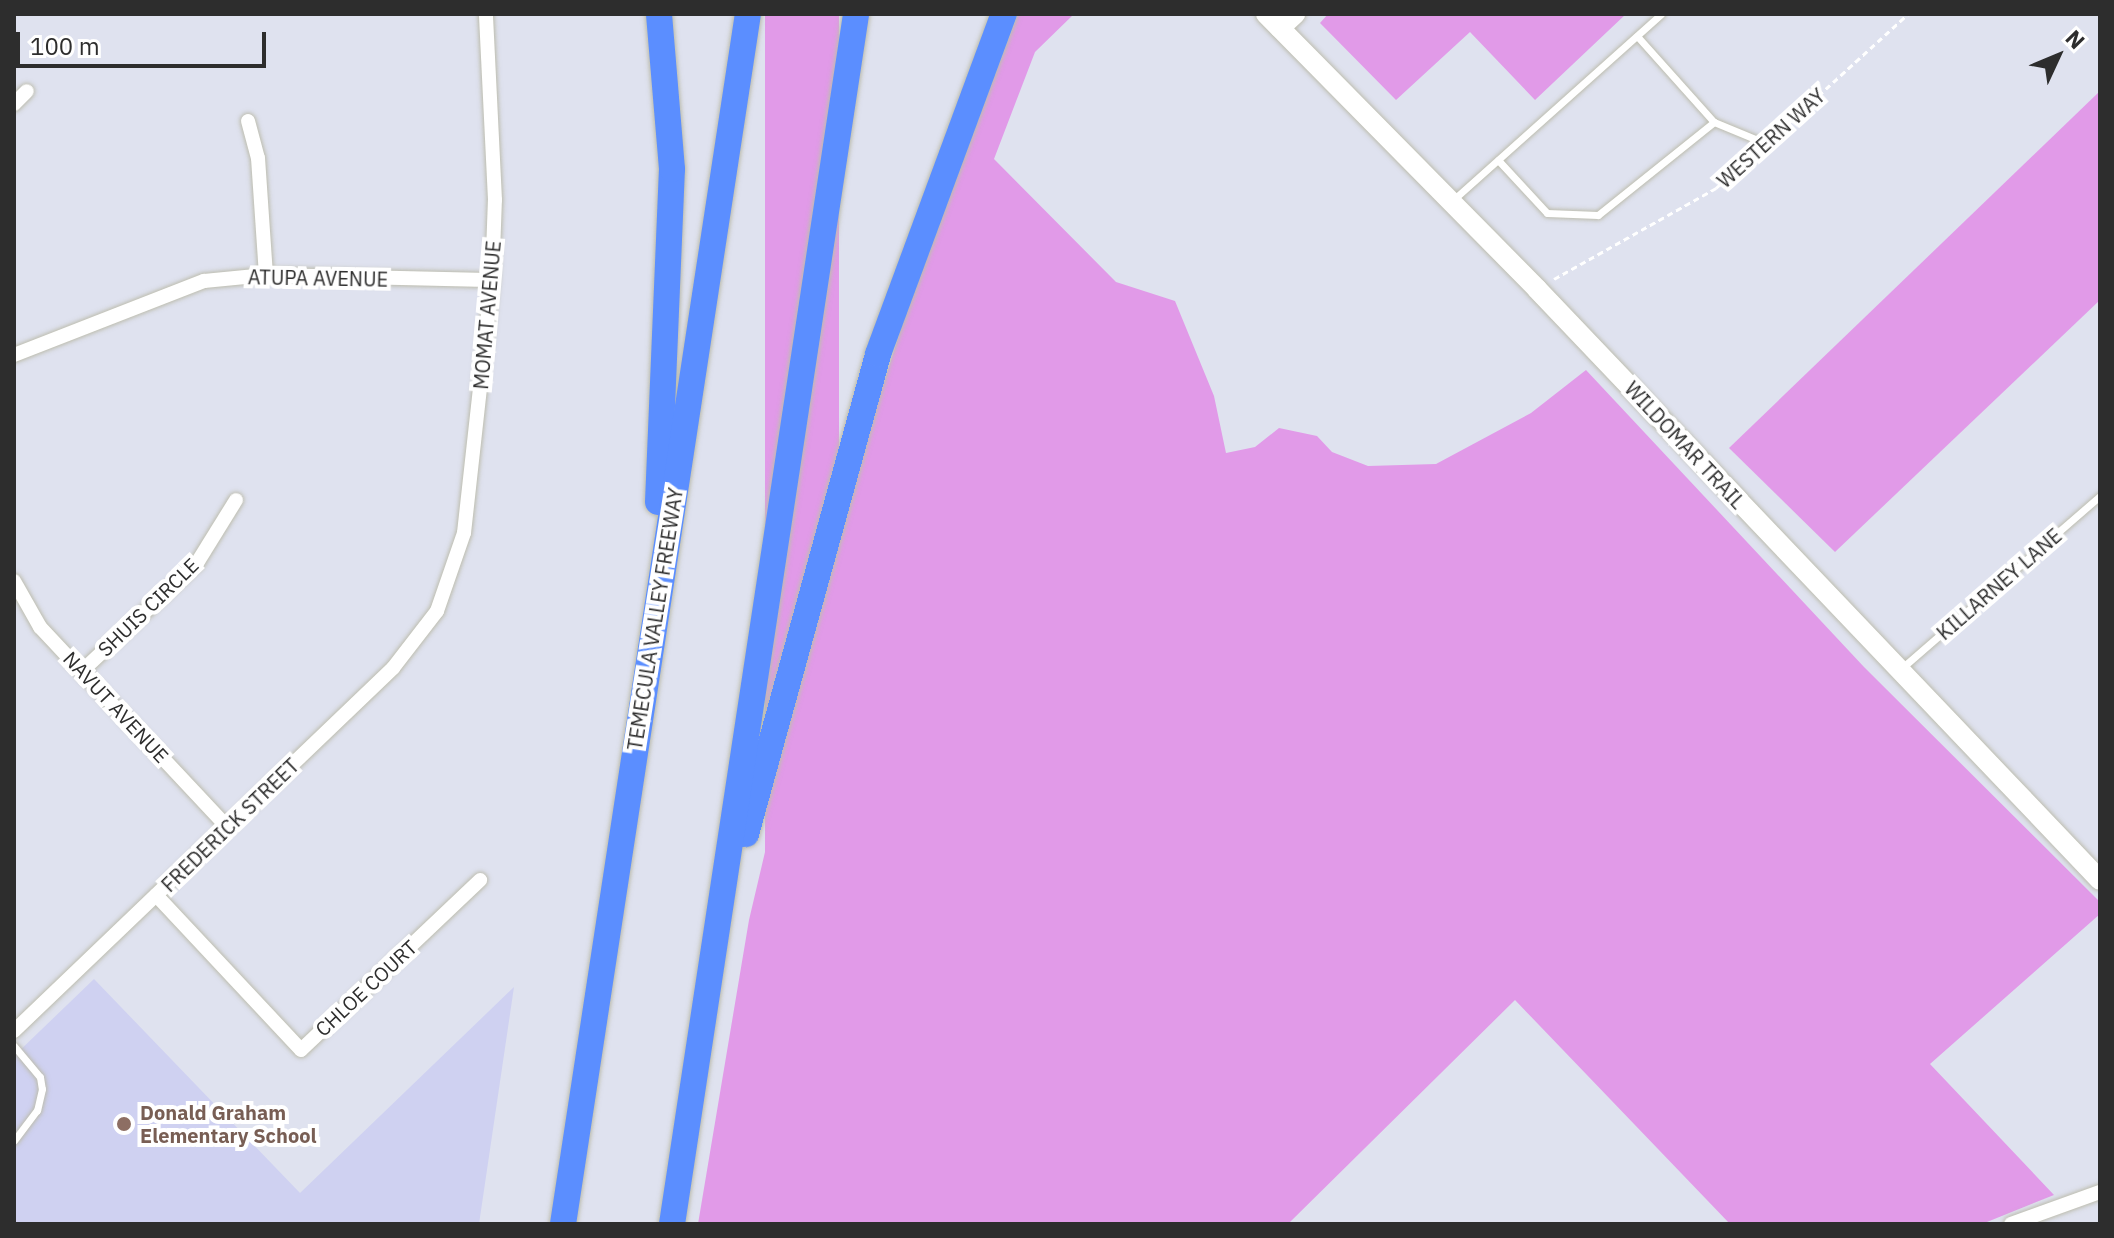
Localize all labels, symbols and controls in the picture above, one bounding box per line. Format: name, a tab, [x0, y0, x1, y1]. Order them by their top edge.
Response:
scale bar	[20, 16, 270, 66]
north arrow	[2018, 16, 2098, 96]
text: N	[2060, 23, 2092, 55]
text: 100 m	[30, 30, 100, 62]
street label: WESTERN WAY	[1712, 83, 1830, 193]
street label: MOMAT AVENUE	[469, 239, 505, 391]
street label: ATUPA AVENUE	[248, 265, 388, 291]
street label: WILDOMAR TRAIL	[1620, 376, 1750, 514]
street label: TEMECULA VALLEY FREEWAY	[622, 486, 688, 752]
street label: KILLARNEY LANE	[1932, 523, 2066, 645]
street label: SHUIS CIRCLE	[93, 553, 203, 661]
street label: NAVUT AVENUE	[58, 646, 174, 768]
street label: FREDERICK STREET	[156, 753, 304, 897]
street label: CHLOE COURT	[310, 935, 422, 1041]
place label: Donald Graham Elementary School	[140, 1100, 316, 1147]
marker: Donald Graham Elementary School	[115, 1115, 133, 1133]

